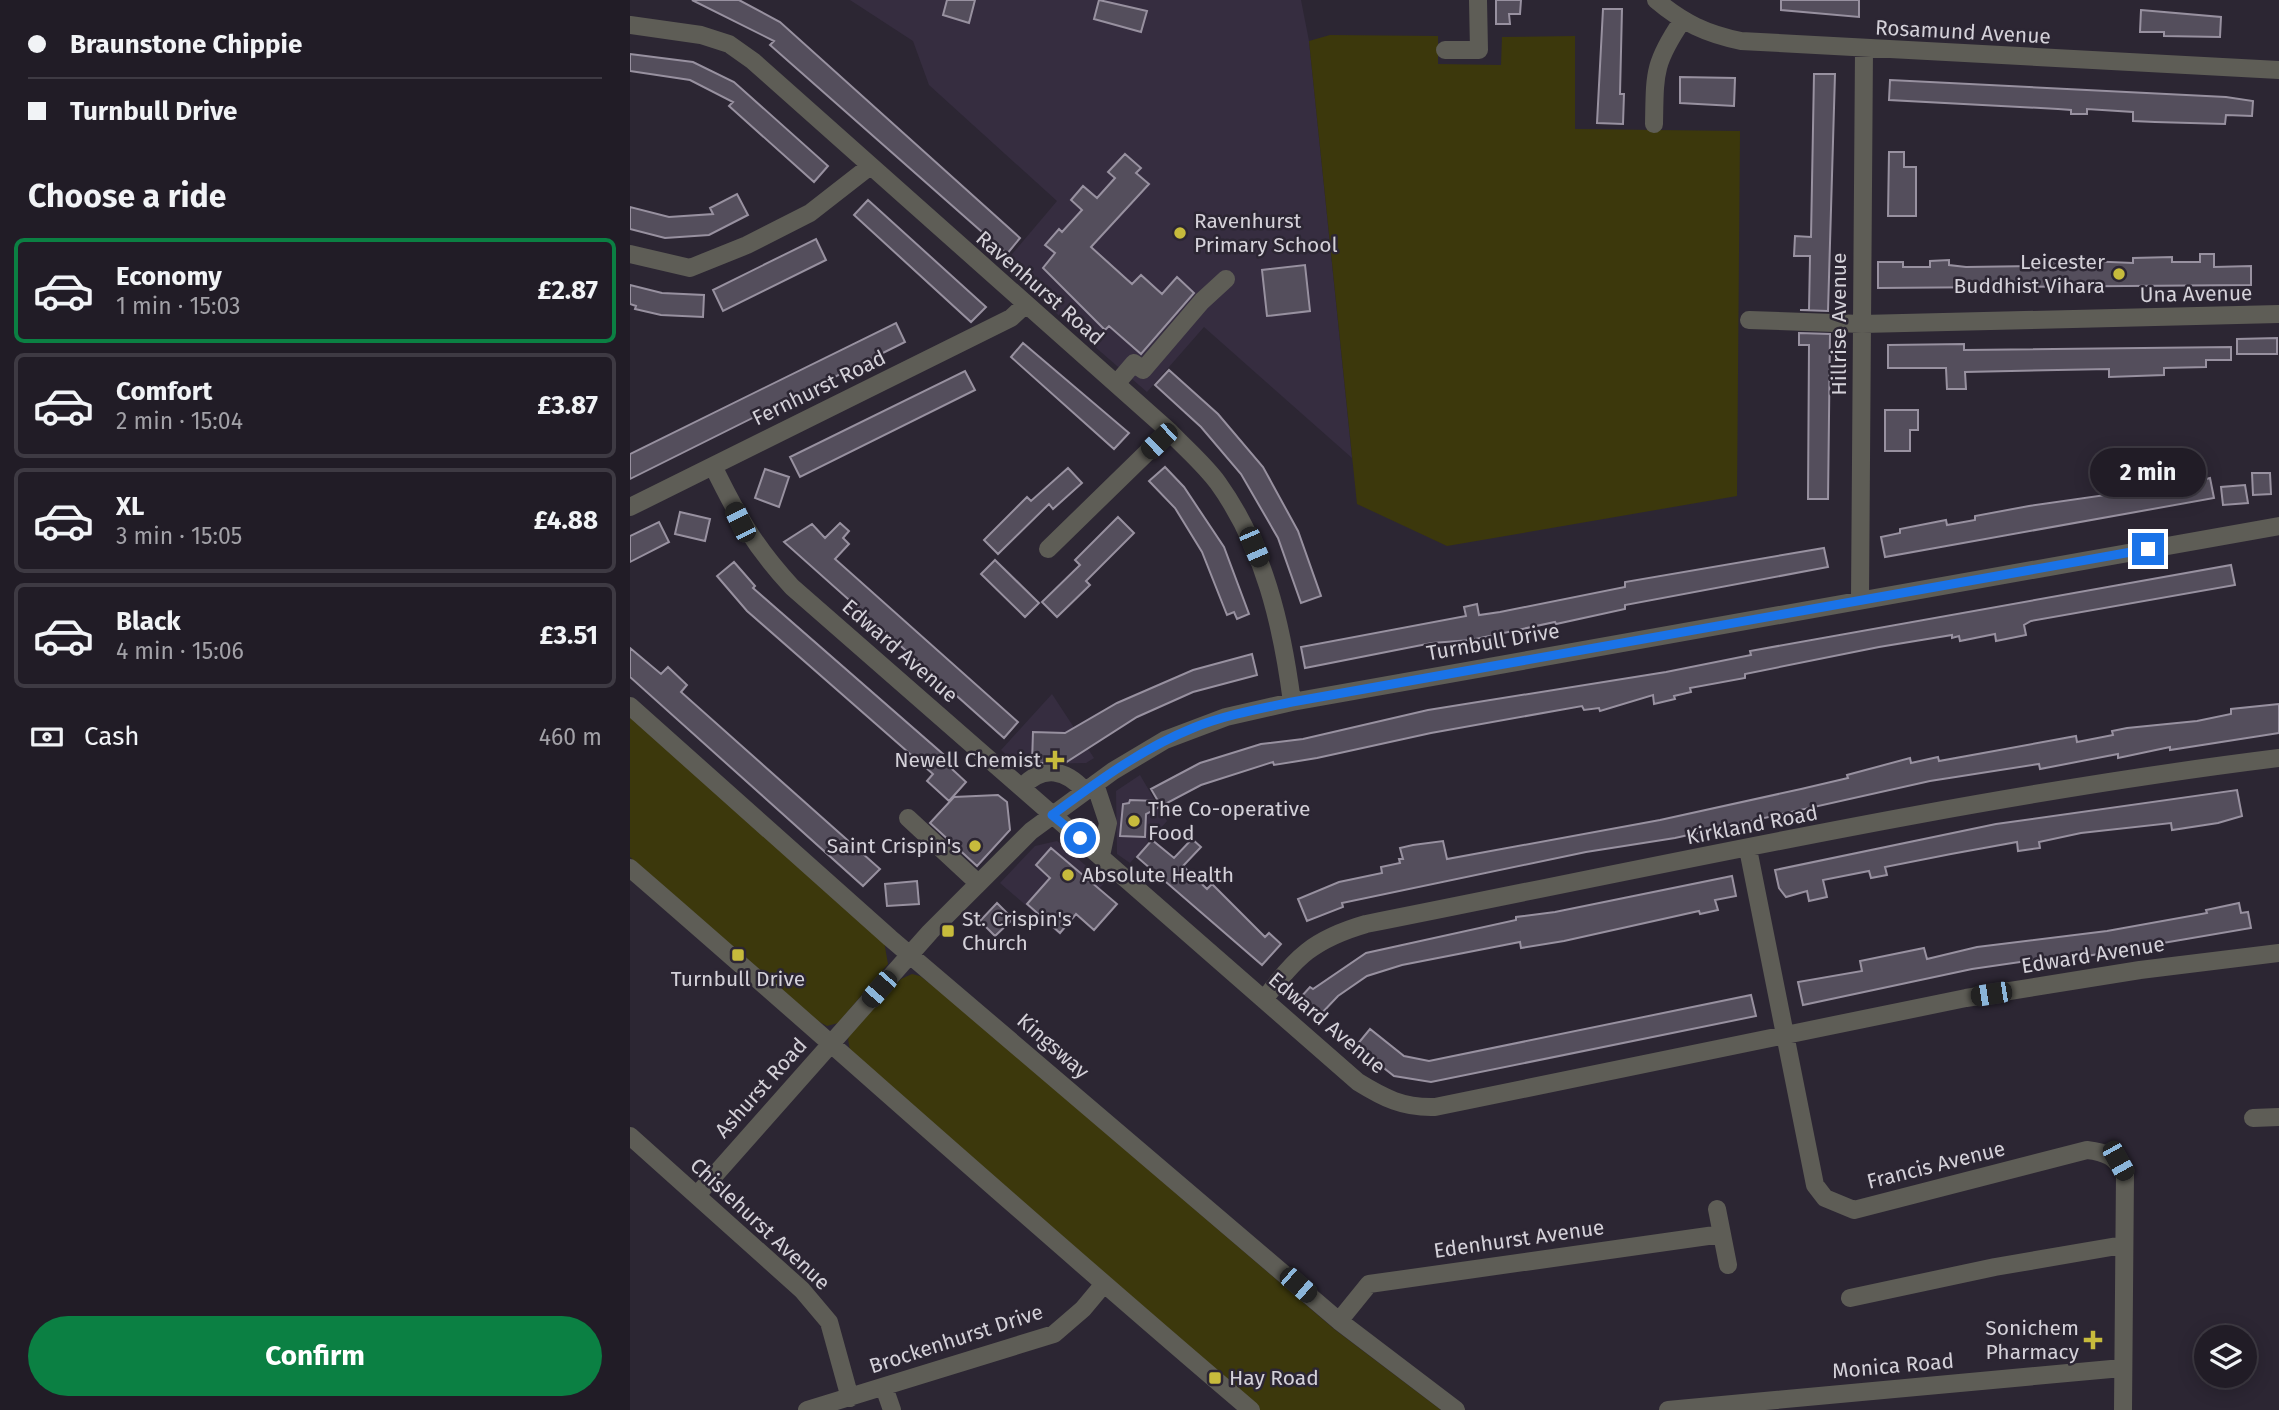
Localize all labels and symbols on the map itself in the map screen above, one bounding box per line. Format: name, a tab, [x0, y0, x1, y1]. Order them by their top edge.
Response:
street label: Rosamund Avenue	[1874, 14, 2052, 50]
place label: Ravenhurst Primary School	[1194, 208, 1338, 258]
street label: Ravenhurst Road	[971, 225, 1109, 351]
marker: Ravenhurst Primary School	[1172, 225, 1188, 241]
place label: Leicester Buddhist Vihara	[1954, 249, 2105, 299]
street label: Hillrise Avenue	[1826, 252, 1852, 396]
marker: Leicester Buddhist Vihara	[2111, 266, 2127, 282]
street label: Una Avenue	[2139, 280, 2253, 308]
street label: Fernhurst Road	[748, 345, 890, 431]
car	[1137, 419, 1182, 463]
callout: 2 min	[2090, 448, 2206, 496]
car	[722, 499, 759, 545]
car	[1237, 524, 1272, 570]
route end	[2132, 533, 2164, 565]
street label: Edward Avenue	[837, 594, 963, 708]
street label: Turnbull Drive	[1425, 618, 1561, 666]
place label: Newell Chemist	[894, 747, 1041, 773]
marker: Newell Chemist	[1047, 752, 1063, 768]
place label: The Co-operative Food	[1148, 796, 1310, 846]
street label: Kirkland Road	[1684, 800, 1820, 850]
marker: The Co-operative Food	[1126, 813, 1142, 829]
route start	[1064, 822, 1096, 854]
place label: Saint Crispin's	[827, 833, 961, 859]
marker: Saint Crispin's	[967, 838, 983, 854]
place label: Absolute Health	[1082, 862, 1234, 888]
marker: Absolute Health	[1060, 867, 1076, 883]
place label: St. Crispin's Church	[962, 906, 1072, 956]
marker: St. Crispin's Church	[940, 923, 956, 939]
street label: Edward Avenue	[2019, 931, 2167, 979]
marker: Turnbull Drive	[730, 947, 746, 963]
place label: Turnbull Drive	[671, 966, 805, 992]
car	[858, 966, 901, 1012]
street label: Edward Avenue	[1263, 966, 1391, 1080]
car	[1969, 980, 2014, 1008]
street label: Kingsway	[1012, 1008, 1095, 1085]
street label: Ashurst Road	[709, 1033, 813, 1143]
street label: Francis Avenue	[1864, 1135, 2008, 1195]
car	[2099, 1138, 2138, 1184]
street label: Chislehurst Avenue	[685, 1152, 835, 1296]
street label: Edenhurst Avenue	[1432, 1214, 1606, 1264]
car	[1276, 1263, 1321, 1307]
street label: Brockenhurst Drive	[866, 1299, 1046, 1379]
place label: Sonichem Pharmacy	[1985, 1315, 2080, 1365]
marker: Sonichem Pharmacy	[2085, 1332, 2101, 1348]
street label: Monica Road	[1831, 1348, 1955, 1384]
place label: Hay Road	[1229, 1365, 1319, 1391]
marker: Hay Road	[1207, 1370, 1223, 1386]

